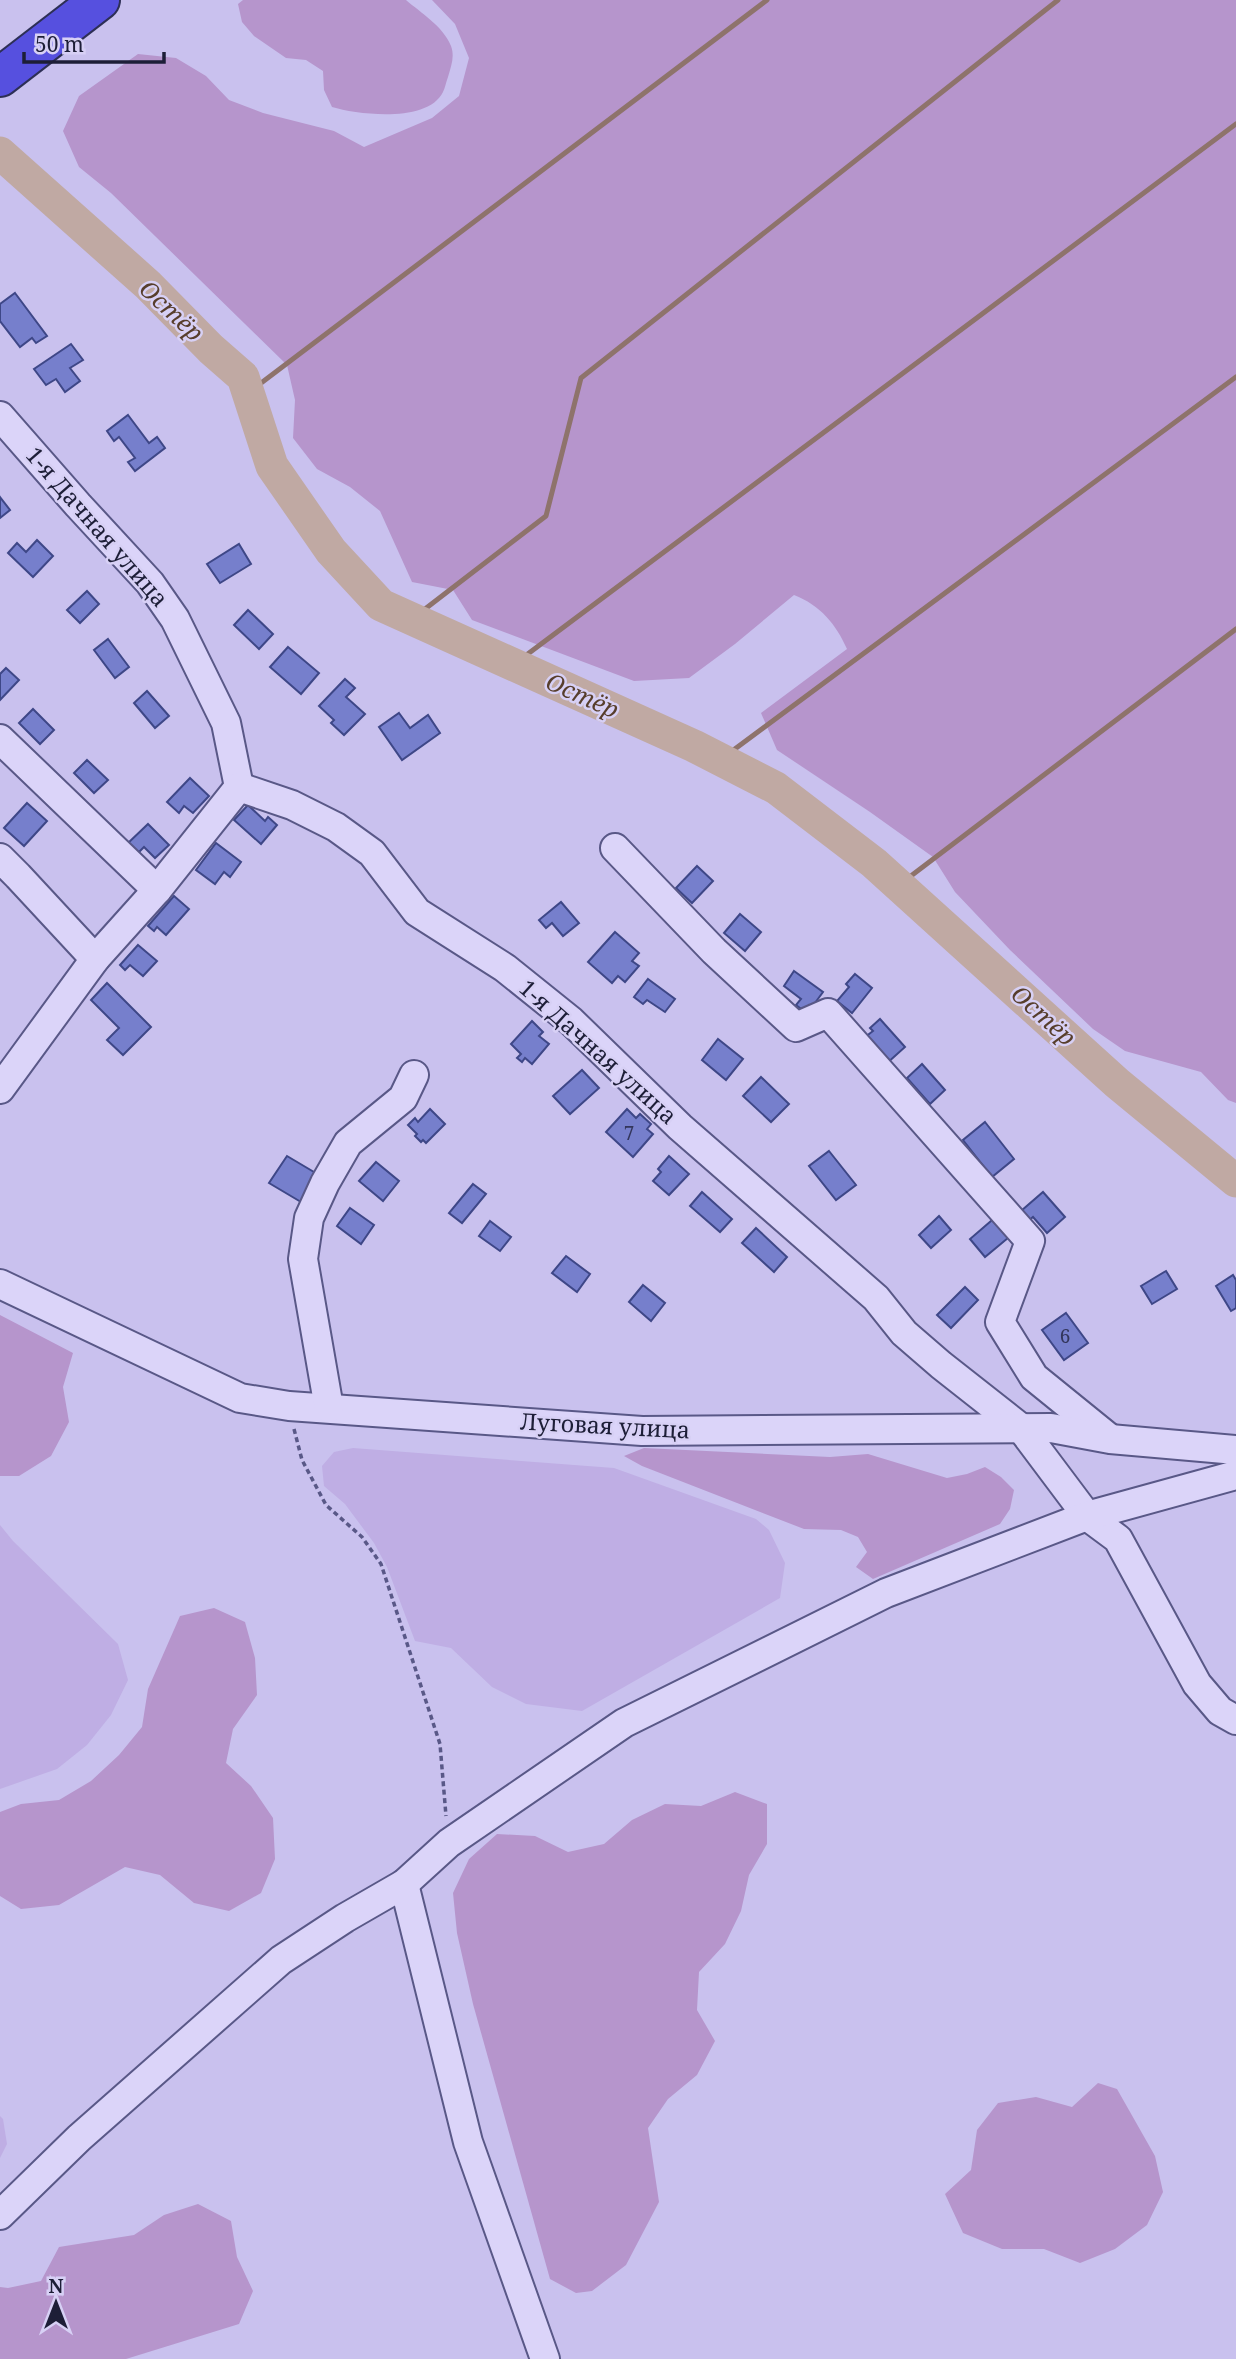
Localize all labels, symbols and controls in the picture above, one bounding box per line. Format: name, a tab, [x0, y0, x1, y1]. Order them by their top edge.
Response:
scale bar	[24, 21, 164, 65]
text: 50 m	[35, 30, 84, 58]
water label: Остёр	[133, 272, 211, 348]
street label: 1-я Дачная улица	[19, 439, 176, 613]
water label: Остёр	[541, 664, 624, 725]
street label: 1-я Дачная улица	[513, 972, 685, 1131]
water label: Остёр	[1005, 977, 1083, 1053]
house number: 7	[624, 1120, 634, 1146]
house number: 6	[1060, 1323, 1070, 1349]
street label: Луговая улица	[519, 1405, 691, 1445]
north arrow	[21, 2268, 91, 2338]
text: N	[49, 2273, 64, 2299]

